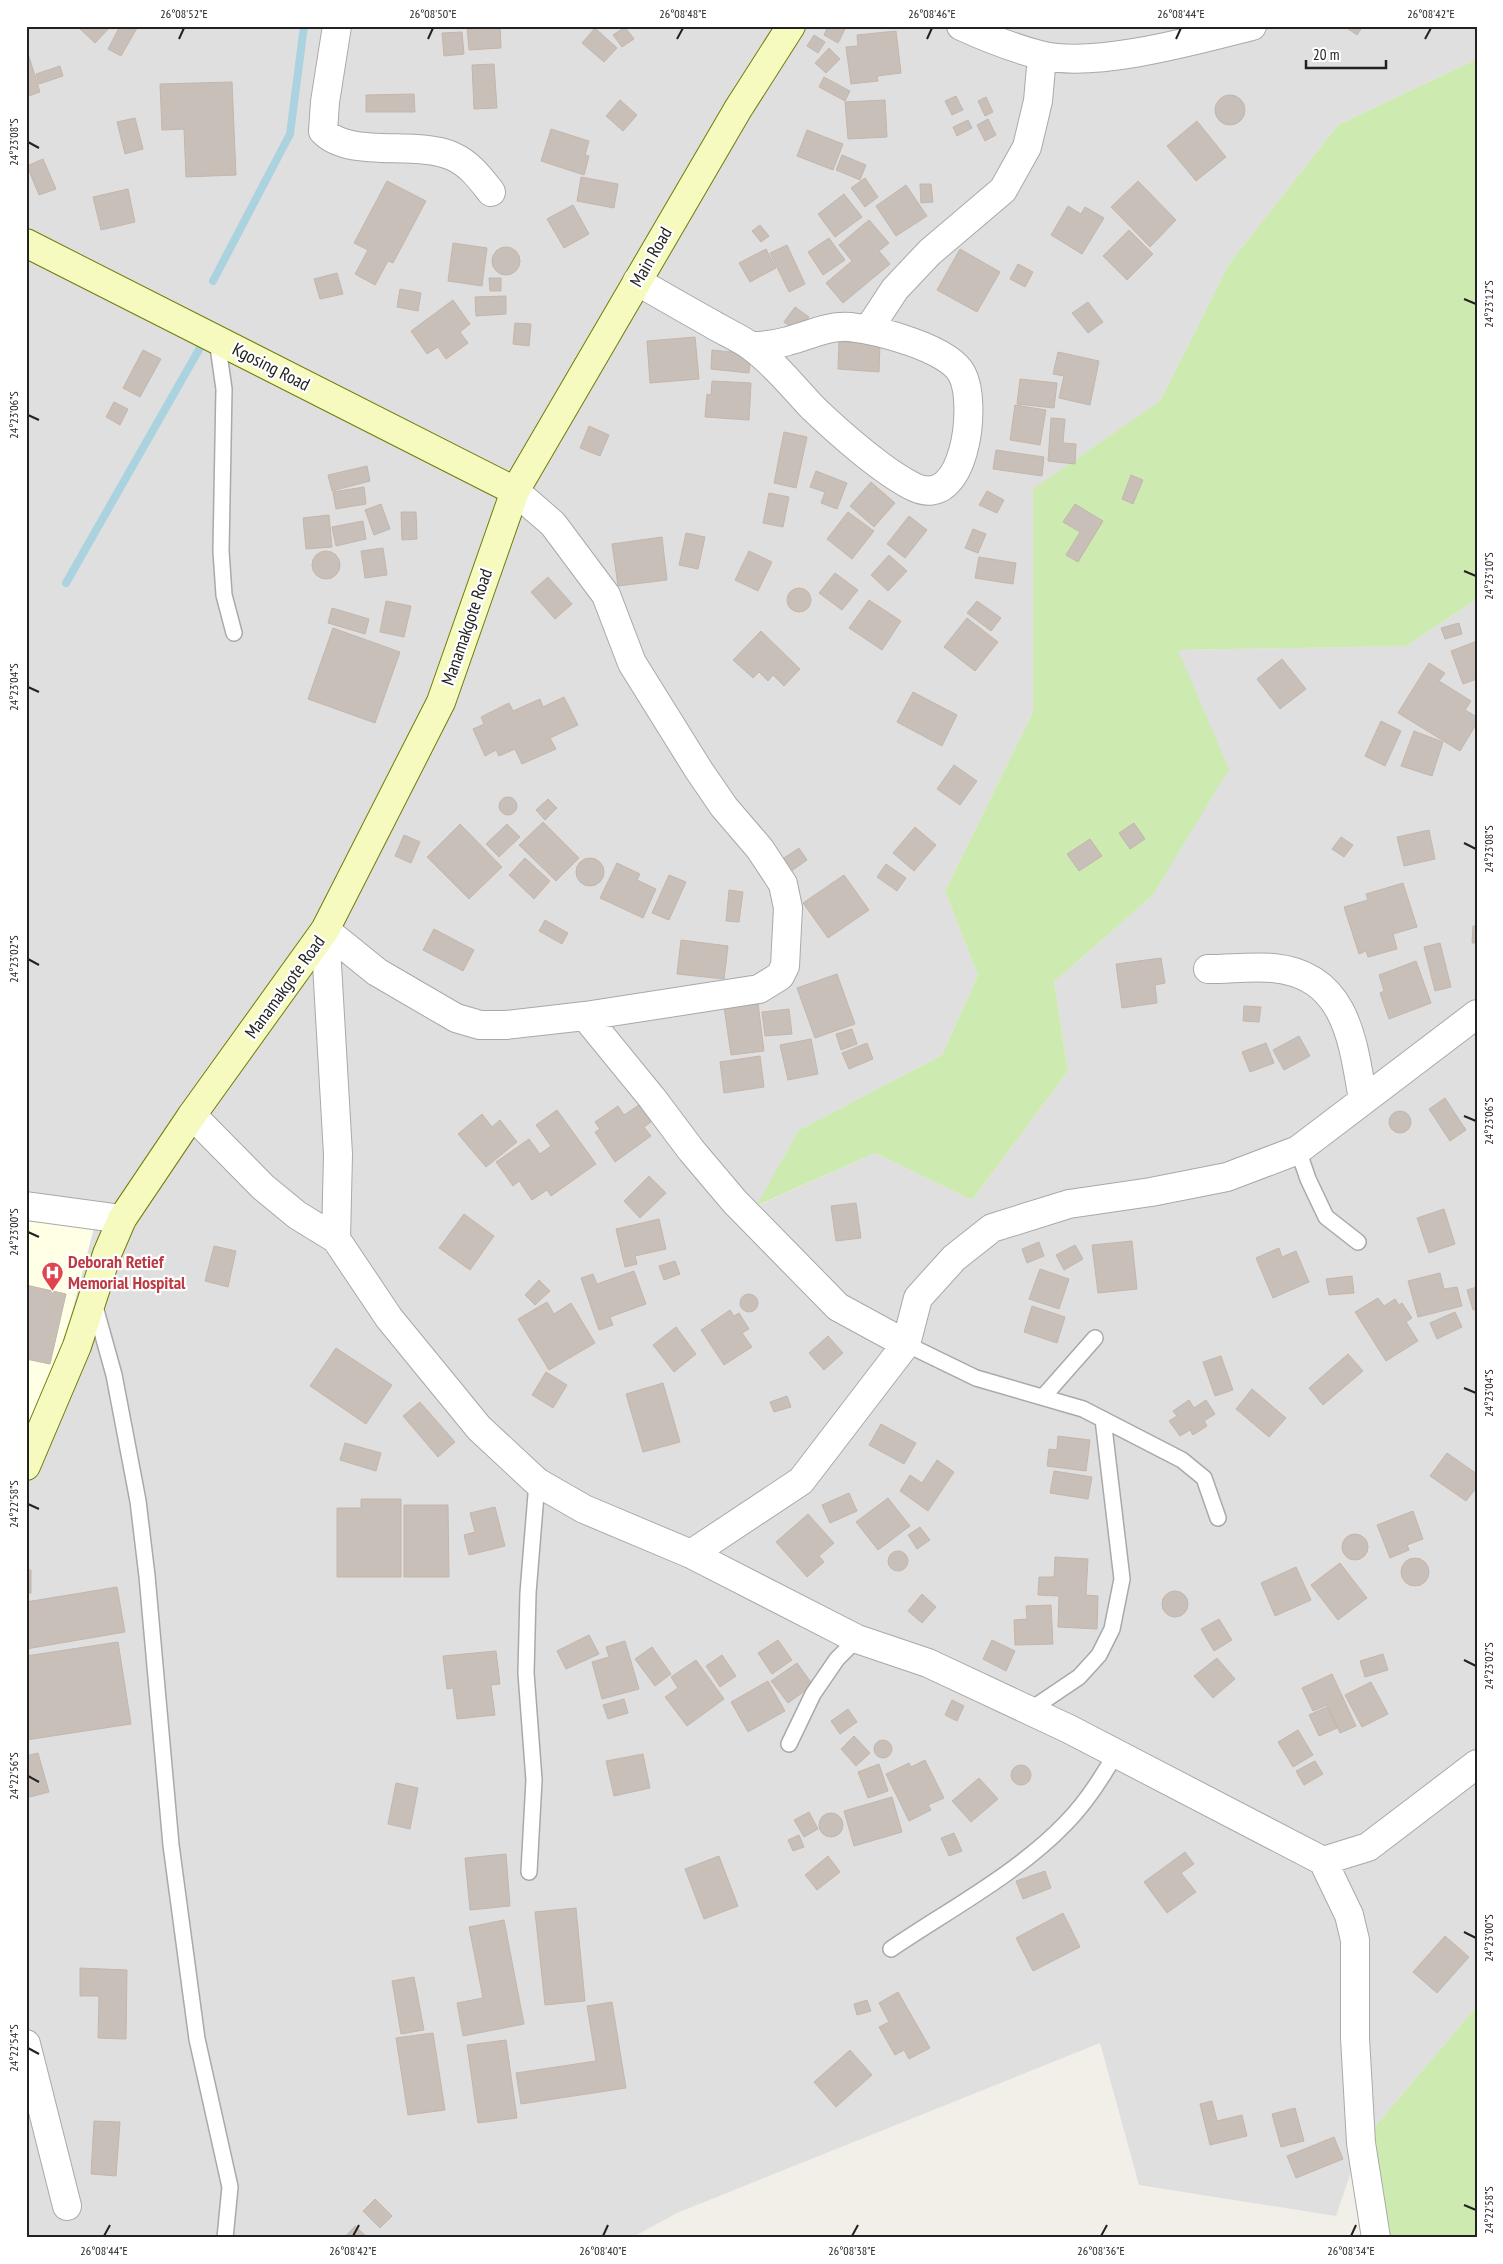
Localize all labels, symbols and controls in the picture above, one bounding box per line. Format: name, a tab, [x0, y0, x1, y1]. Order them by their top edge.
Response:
text: 26°08'52"E	[160, 6, 208, 21]
text: 26°08'50"E	[409, 6, 457, 21]
text: 26°08'48"E	[659, 6, 707, 21]
text: 26°08'46"E	[908, 6, 956, 21]
text: 26°08'44"E	[1157, 6, 1205, 21]
text: 26°08'42"E	[1407, 6, 1455, 21]
scale bar	[1306, 38, 1386, 70]
text: 20 m	[1313, 45, 1339, 64]
text: 24°23'08"S	[6, 118, 21, 166]
street label: Main Road	[624, 223, 677, 291]
text: 24°23'12"S	[1481, 280, 1496, 328]
street label: Kgosing Road	[229, 337, 314, 396]
text: 24°23'06"S	[6, 391, 21, 439]
text: 24°23'10"S	[1481, 552, 1496, 600]
street label: Manamakgote Road	[436, 566, 497, 688]
text: 24°23'04"S	[6, 663, 21, 711]
text: 24°23'08"S	[1481, 825, 1496, 873]
street label: Manamakgote Road	[239, 931, 330, 1043]
text: 24°23'02"S	[6, 935, 21, 983]
text: 24°23'06"S	[1481, 1097, 1496, 1145]
text: 24°23'00"S	[6, 1208, 21, 1256]
place label: Deborah Retief Memorial Hospital	[68, 1250, 186, 1294]
hospital icon: Deborah Retief Memorial Hospital	[40, 1260, 64, 1291]
text: 24°23'04"S	[1481, 1369, 1496, 1417]
text: 24°22'58"S	[6, 1480, 21, 1528]
text: 24°23'02"S	[1481, 1642, 1496, 1690]
text: 24°22'56"S	[6, 1752, 21, 1800]
text: 24°23'00"S	[1481, 1914, 1496, 1962]
text: 24°22'54"S	[6, 2024, 21, 2072]
text: 24°22'58"S	[1481, 2186, 1496, 2234]
text: 26°08'44"E	[80, 2243, 128, 2258]
text: 26°08'42"E	[329, 2243, 377, 2258]
text: 26°08'40"E	[579, 2243, 627, 2258]
text: 26°08'38"E	[828, 2243, 876, 2258]
text: 26°08'36"E	[1077, 2243, 1125, 2258]
text: 26°08'34"E	[1327, 2243, 1375, 2258]

